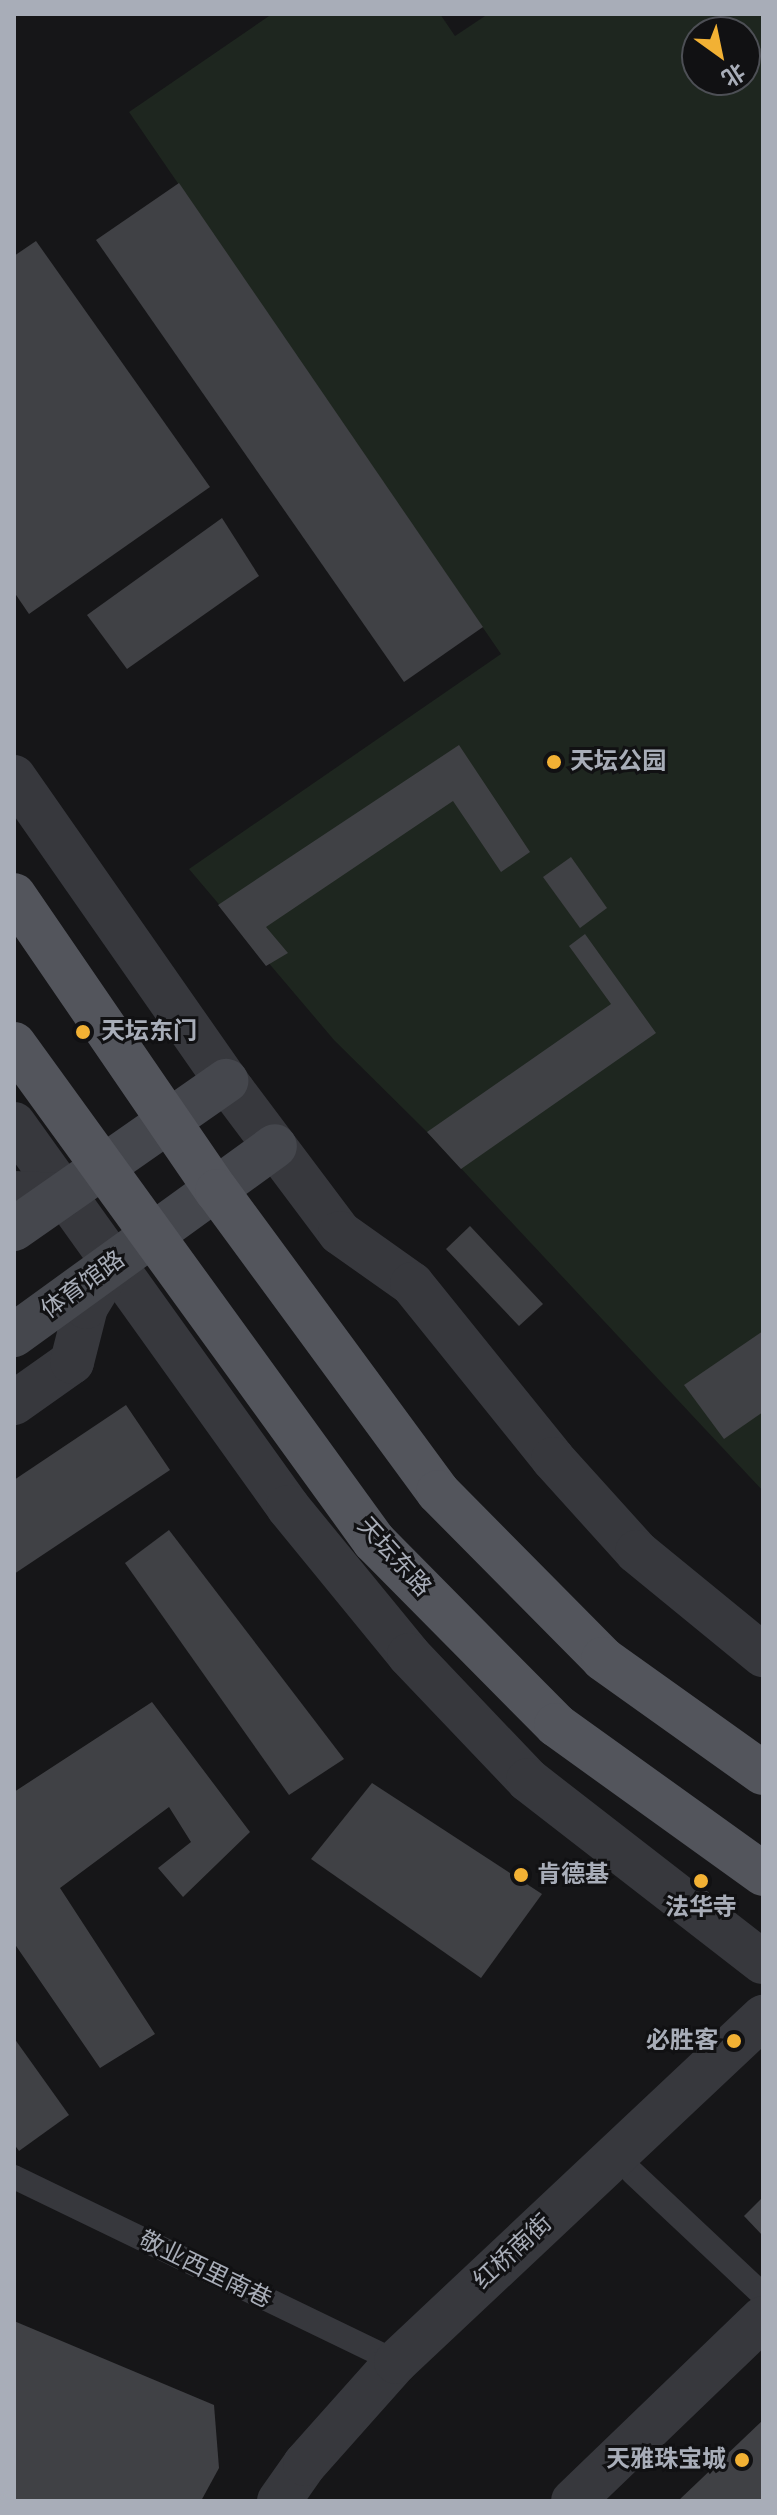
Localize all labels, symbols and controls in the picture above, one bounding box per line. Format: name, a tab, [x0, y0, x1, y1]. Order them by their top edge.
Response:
north arrow	[681, 16, 761, 96]
text: 北	[717, 58, 749, 91]
place label: 天坛公园	[570, 748, 666, 776]
marker: 天坛公园	[545, 753, 563, 771]
place label: 天坛东门	[101, 1018, 197, 1046]
marker: 天坛东门	[72, 1021, 94, 1043]
street label: 体育馆路	[36, 1245, 130, 1325]
street label: 天坛东路	[351, 1512, 437, 1602]
place label: 肯德基	[537, 1861, 609, 1889]
marker: 肯德基	[512, 1866, 530, 1884]
marker: 法华寺	[692, 1872, 710, 1890]
place label: 法华寺	[665, 1894, 737, 1922]
place label: 必胜客	[646, 2027, 718, 2055]
marker: 必胜客	[725, 2032, 743, 2050]
street label: 红桥南街	[468, 2209, 558, 2295]
street label: 敬业西里南巷	[134, 2225, 276, 2315]
place label: 天雅珠宝城	[606, 2446, 726, 2474]
marker: 天雅珠宝城	[733, 2451, 751, 2469]

